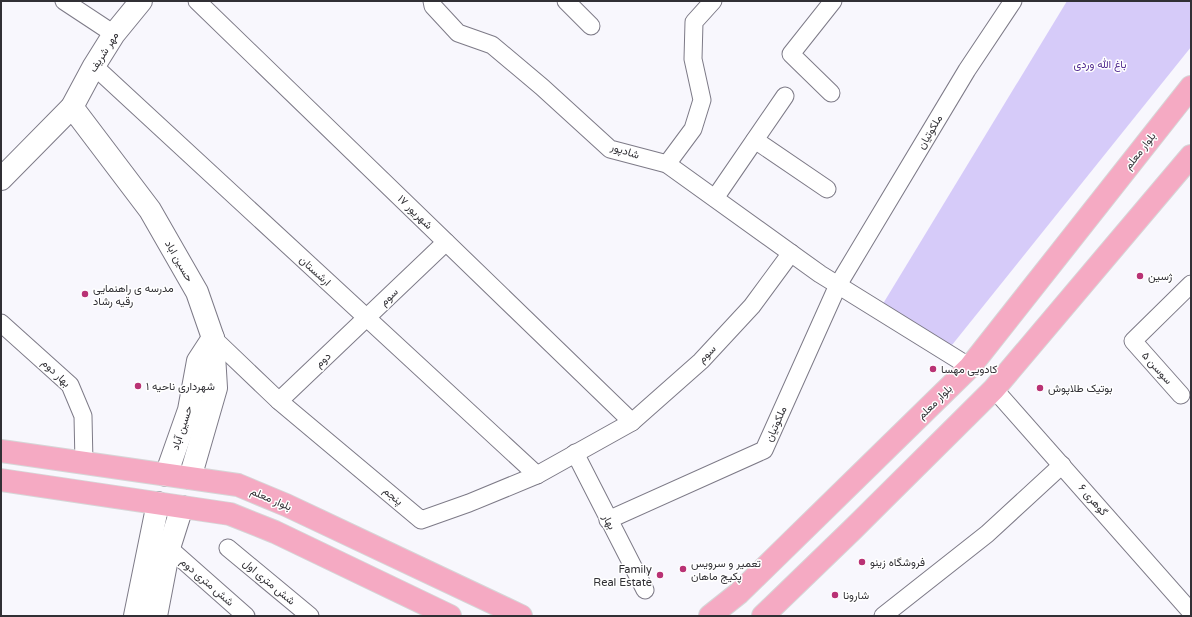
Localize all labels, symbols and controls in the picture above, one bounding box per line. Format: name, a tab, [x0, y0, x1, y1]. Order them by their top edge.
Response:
street label: مهر شریف	[87, 29, 122, 75]
park label: باغ الله وردی	[1074, 58, 1126, 72]
street label: ملکوتیان	[915, 112, 945, 151]
street label: بلوار معلم	[1122, 130, 1159, 173]
street label: شادپور	[608, 140, 641, 163]
street label: ۱۷ شهریور	[395, 192, 435, 232]
street label: حسین اباد	[162, 238, 196, 284]
street label: ارشستان	[297, 253, 333, 289]
place label: ژسین	[1148, 270, 1173, 283]
marker: ژسین	[1135, 271, 1145, 281]
place label: مدرسه ی راهنمایی رقیه رشاد	[93, 282, 174, 308]
street label: سوم	[377, 285, 402, 309]
marker: مدرسه ی راهنمایی رقیه رشاد	[80, 289, 90, 299]
street label: سوم	[695, 342, 720, 366]
street label: سوسن ۵	[1139, 349, 1175, 387]
street label: دوم	[312, 350, 334, 371]
street label: بهار دوم	[38, 356, 73, 391]
place label: کادویی مهسا	[941, 363, 997, 376]
marker: کادویی مهسا	[928, 364, 938, 374]
place label: شهرداری ناحیه ۱	[146, 380, 215, 393]
marker: شهرداری ناحیه ۱	[133, 381, 143, 391]
street label: بلوار معلم	[915, 382, 956, 423]
place label: بوتیک طلاپوش	[1048, 382, 1112, 396]
marker: بوتیک طلاپوش	[1035, 383, 1045, 393]
street label: حسین آباد	[169, 404, 195, 452]
street label: ملکوتیان	[762, 404, 790, 444]
street label: گوهری ۶	[1076, 482, 1110, 519]
street label: پنجم	[380, 484, 405, 509]
street label: بلوار معلم	[248, 485, 294, 514]
street label: بهار	[599, 511, 618, 532]
street label: شش متری دوم	[177, 555, 237, 610]
street label: شش متری اول	[240, 556, 298, 608]
place label: فروشگاه زینو	[870, 556, 925, 569]
place label: تعمیر و سرویس پکیج ماهان	[691, 557, 762, 584]
marker: فروشگاه زینو	[857, 557, 867, 567]
place label: Family Real Estate	[593, 563, 652, 589]
marker: تعمیر و سرویس پکیج ماهان	[678, 564, 688, 574]
marker: Family Real Estate	[655, 570, 665, 580]
place label: شارونا	[843, 589, 869, 602]
marker: شارونا	[830, 590, 840, 600]

